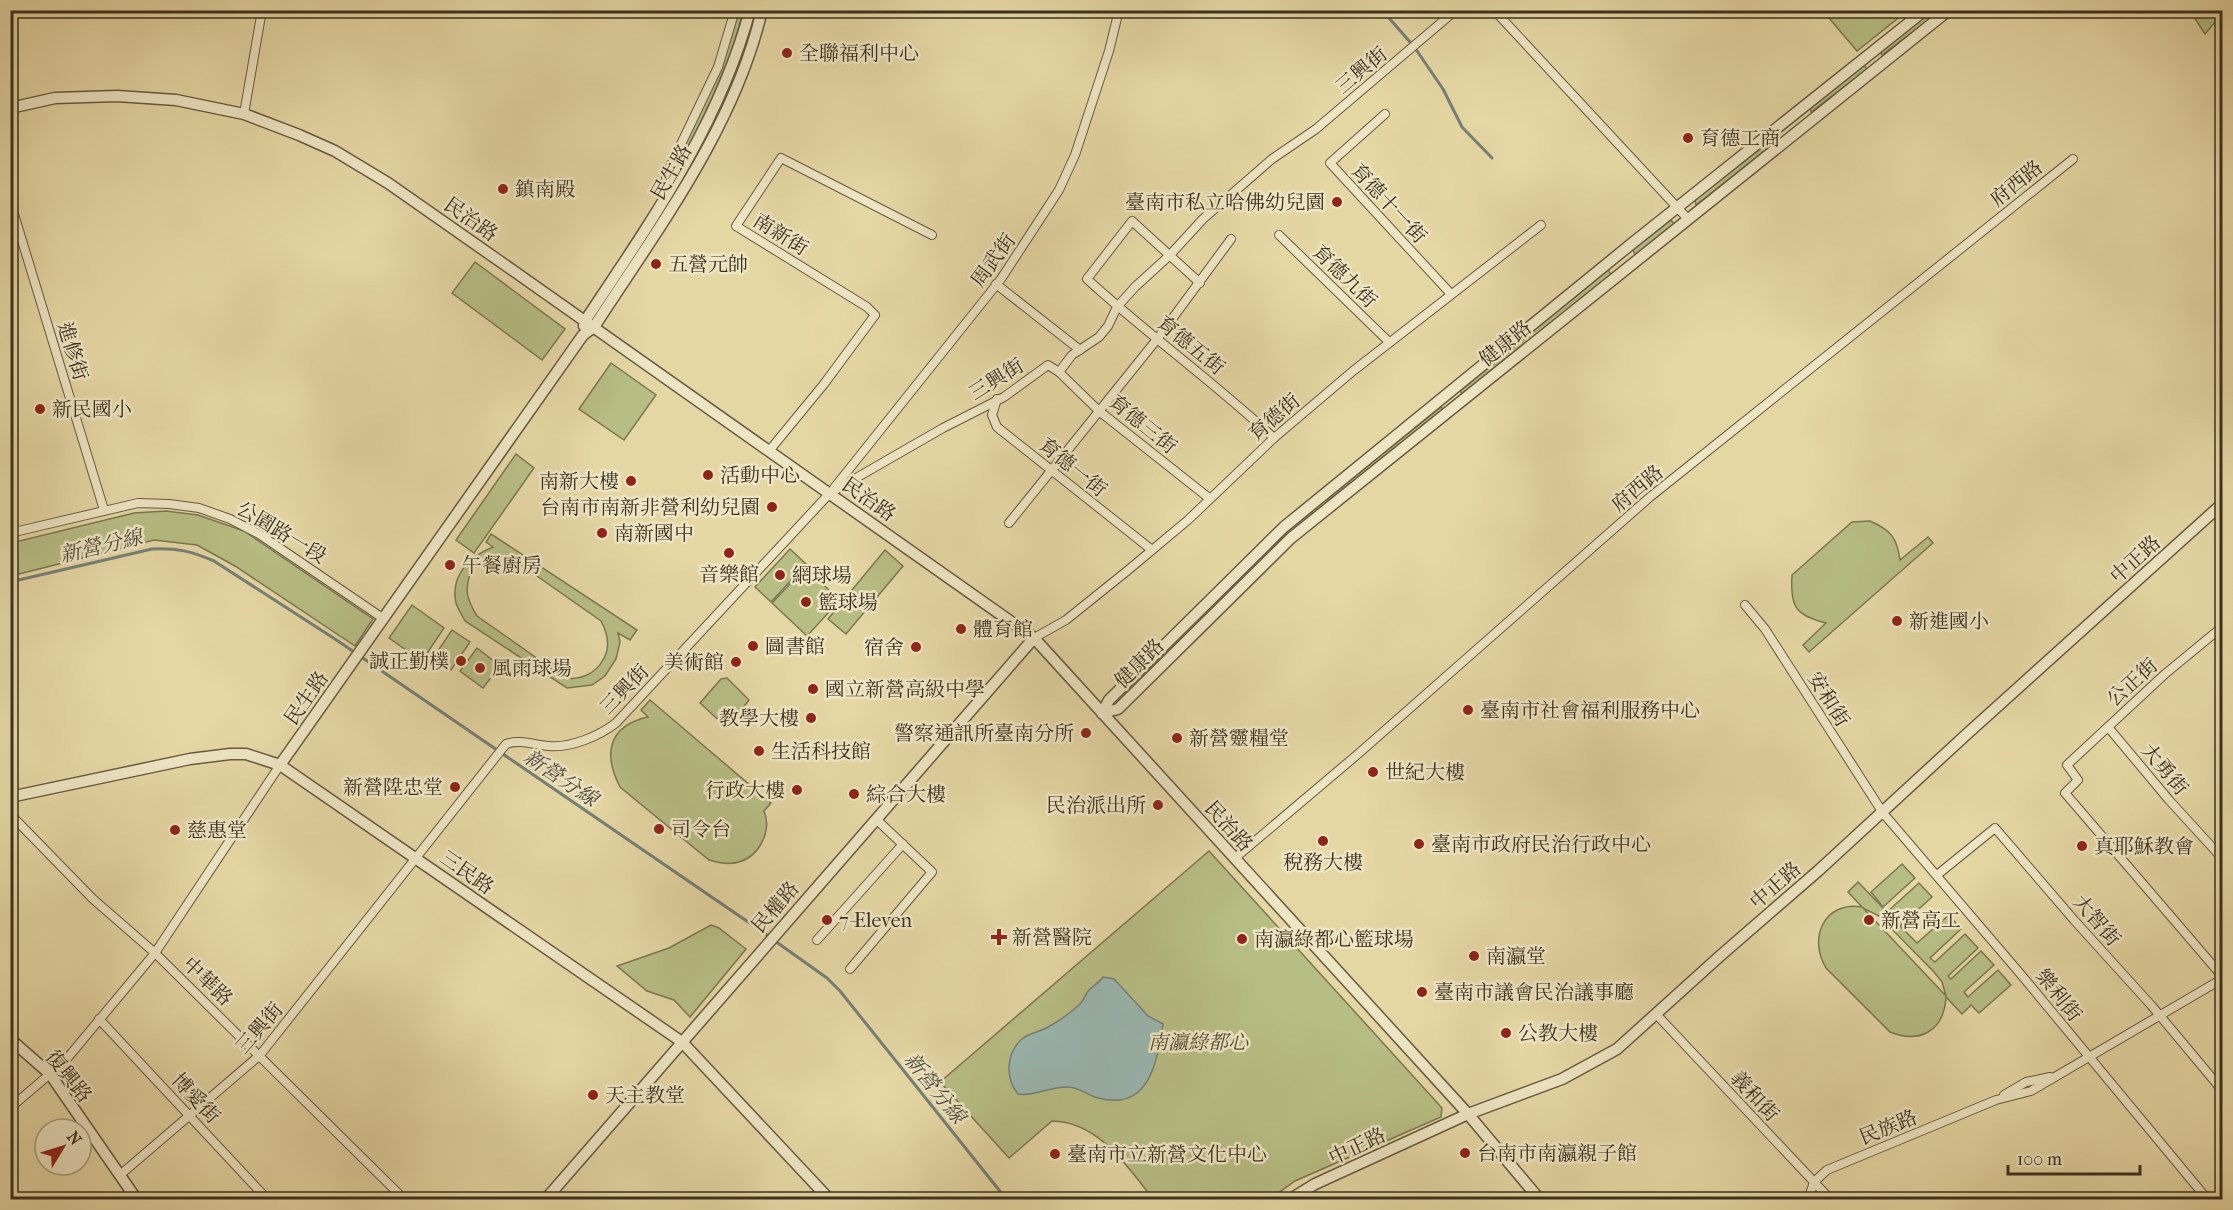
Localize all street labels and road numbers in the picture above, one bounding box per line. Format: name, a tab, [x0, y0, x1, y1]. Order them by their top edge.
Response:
street label: 三興街	[1331, 42, 1392, 98]
street label: 民生路	[646, 141, 696, 204]
street label: 府西路	[1986, 156, 2047, 211]
street label: 育德十一街	[1346, 159, 1431, 248]
street label: 民治路	[440, 193, 502, 246]
street label: 南新街	[749, 209, 812, 260]
street label: 周武街	[966, 229, 1020, 291]
street label: 育德九街	[1308, 240, 1381, 312]
street label: 育德五街	[1152, 311, 1229, 379]
street label: 健康路	[1475, 316, 1536, 371]
street label: 進修街	[53, 319, 92, 383]
street label: 三興街	[965, 354, 1028, 405]
street label: 育德街	[1244, 389, 1305, 446]
street label: 育德三街	[1104, 390, 1181, 458]
street label: 育德一街	[1034, 433, 1111, 501]
street label: 府西路	[1607, 460, 1668, 516]
street label: 民治路	[838, 473, 900, 526]
street label: 公園路一段	[233, 497, 331, 568]
street label: 中正路	[2105, 531, 2165, 588]
street label: 健康路	[1110, 634, 1169, 693]
street label: 公正街	[2102, 654, 2162, 711]
street label: 三興街	[595, 660, 653, 719]
street label: 民生路	[280, 667, 333, 729]
street label: 安和街	[1803, 668, 1854, 731]
street label: 大勇街	[2137, 739, 2193, 800]
street label: 民治路	[1200, 796, 1257, 856]
street label: 三民路	[436, 846, 498, 899]
street label: 中正路	[1745, 857, 1806, 914]
street label: 民權路	[747, 877, 804, 938]
street label: 大智街	[2068, 890, 2125, 951]
street label: 中華路	[178, 952, 237, 1010]
street label: 樂利街	[2031, 965, 2086, 1026]
street label: 三興街	[231, 998, 288, 1059]
street label: 復興路	[41, 1046, 96, 1107]
street label: 義和街	[1726, 1067, 1784, 1126]
street label: 博愛街	[167, 1069, 225, 1128]
street label: 民族路	[1856, 1106, 1920, 1149]
street label: 中正路	[1325, 1123, 1389, 1170]

